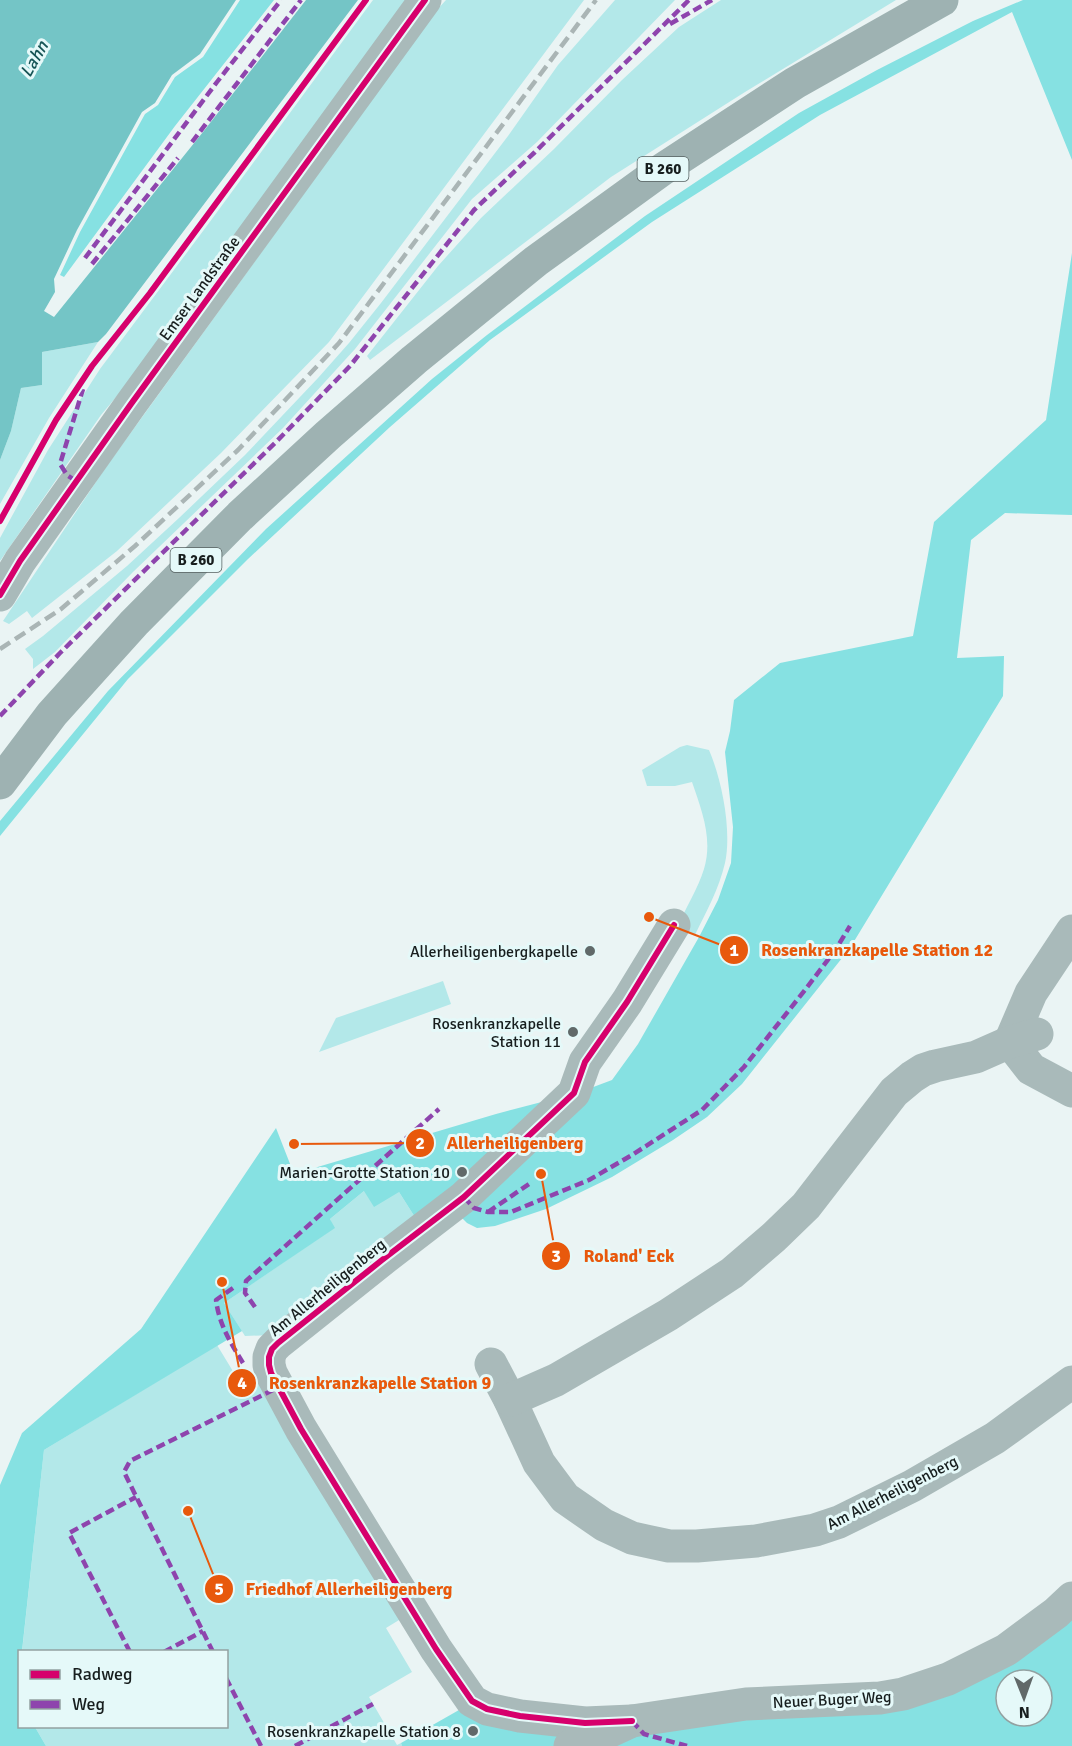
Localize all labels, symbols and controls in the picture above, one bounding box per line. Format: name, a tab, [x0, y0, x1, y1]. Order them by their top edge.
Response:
water label: Lahn	[15, 36, 54, 81]
road number: B 260	[638, 157, 688, 181]
street label: Emser Landstraße	[155, 232, 244, 345]
road number: B 260	[170, 548, 222, 572]
callout: Rosenkranzkapelle Station 12	[719, 932, 1005, 968]
text: 1	[729, 939, 739, 961]
text: Rosenkranzkapelle Station 12	[761, 939, 993, 961]
place label: Allerheiligenbergkapelle	[410, 942, 578, 962]
marker: Allerheiligenbergkapelle	[583, 944, 597, 958]
place label: Rosenkranzkapelle Station 11	[432, 1014, 561, 1052]
marker: Rosenkranzkapelle Station 11	[566, 1025, 580, 1039]
callout: Allerheiligenberg	[405, 1125, 596, 1161]
text: 2	[415, 1132, 425, 1154]
text: Allerheiligenberg	[447, 1132, 584, 1154]
place label: Marien-Grotte Station 10	[279, 1163, 450, 1183]
marker: Marien-Grotte Station 10	[455, 1165, 469, 1179]
street label: Am Allerheiligenberg	[265, 1235, 390, 1341]
callout: Roland' Eck	[541, 1238, 686, 1274]
text: 3	[551, 1245, 561, 1267]
text: Roland' Eck	[584, 1245, 675, 1267]
callout: Rosenkranzkapelle Station 9	[227, 1365, 503, 1401]
text: 4	[237, 1372, 247, 1394]
text: Rosenkranzkapelle Station 9	[269, 1372, 492, 1394]
street label: Am Allerheiligenberg	[824, 1451, 961, 1535]
callout: Friedhof Allerheiligenberg	[204, 1571, 465, 1607]
text: 5	[214, 1578, 224, 1600]
text: Friedhof Allerheiligenberg	[245, 1578, 453, 1600]
legend	[18, 1650, 228, 1728]
text: Radweg	[72, 1663, 133, 1685]
north arrow	[994, 1668, 1054, 1728]
street label: Neuer Buger Weg	[772, 1687, 892, 1713]
text: Weg	[72, 1693, 105, 1715]
text: N	[1019, 1702, 1030, 1722]
place label: Rosenkranzkapelle Station 8	[267, 1722, 461, 1742]
marker: Rosenkranzkapelle Station 8	[466, 1724, 480, 1738]

